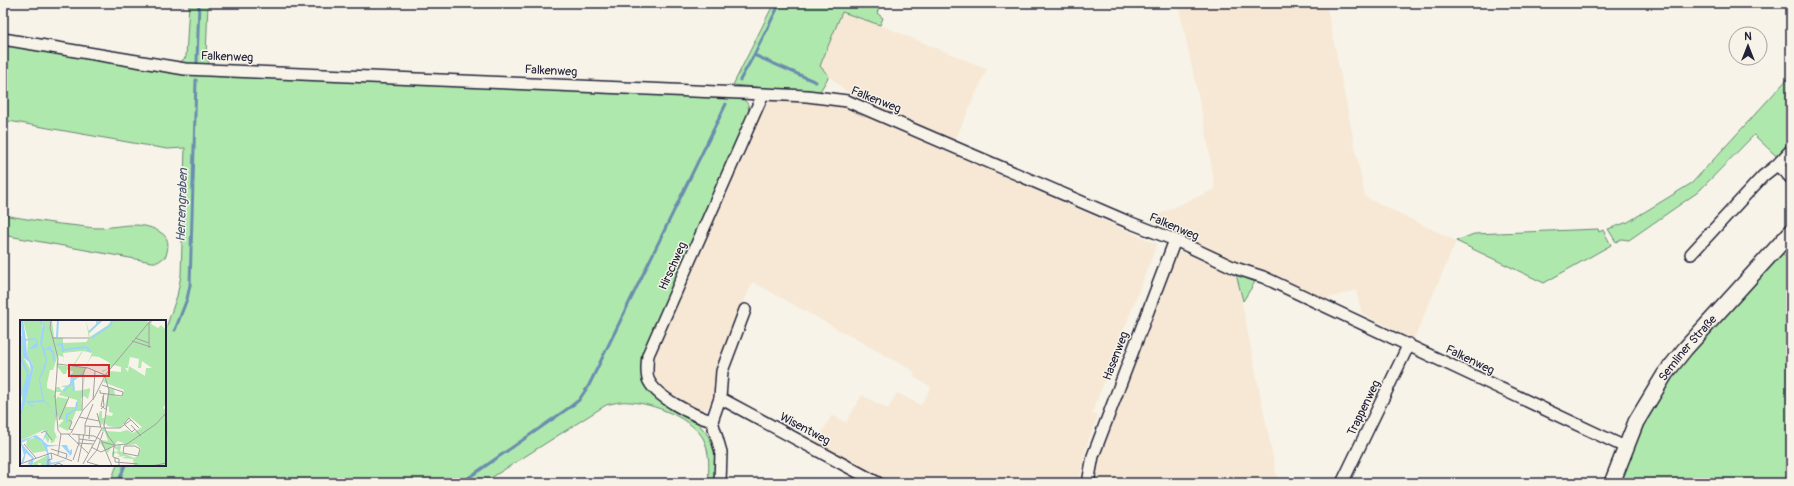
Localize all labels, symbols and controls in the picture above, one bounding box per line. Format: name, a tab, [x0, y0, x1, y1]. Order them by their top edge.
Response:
north arrow	[1728, 26, 1768, 66]
text: N	[1744, 30, 1752, 43]
street label: Falkenweg	[201, 49, 253, 65]
street label: Falkenweg	[524, 62, 578, 80]
street label: Falkenweg	[849, 83, 903, 117]
water label: Herrengraben	[173, 167, 191, 242]
street label: Falkenweg	[1147, 210, 1201, 244]
street label: Hirschweg	[656, 240, 690, 292]
street label: Semliner Straße	[1655, 312, 1720, 384]
inset map	[20, 320, 166, 466]
street label: Hasenweg	[1100, 329, 1132, 383]
street label: Falkenweg	[1443, 342, 1497, 378]
street label: Trappenweg	[1344, 378, 1384, 438]
street label: Wisentweg	[777, 409, 833, 449]

